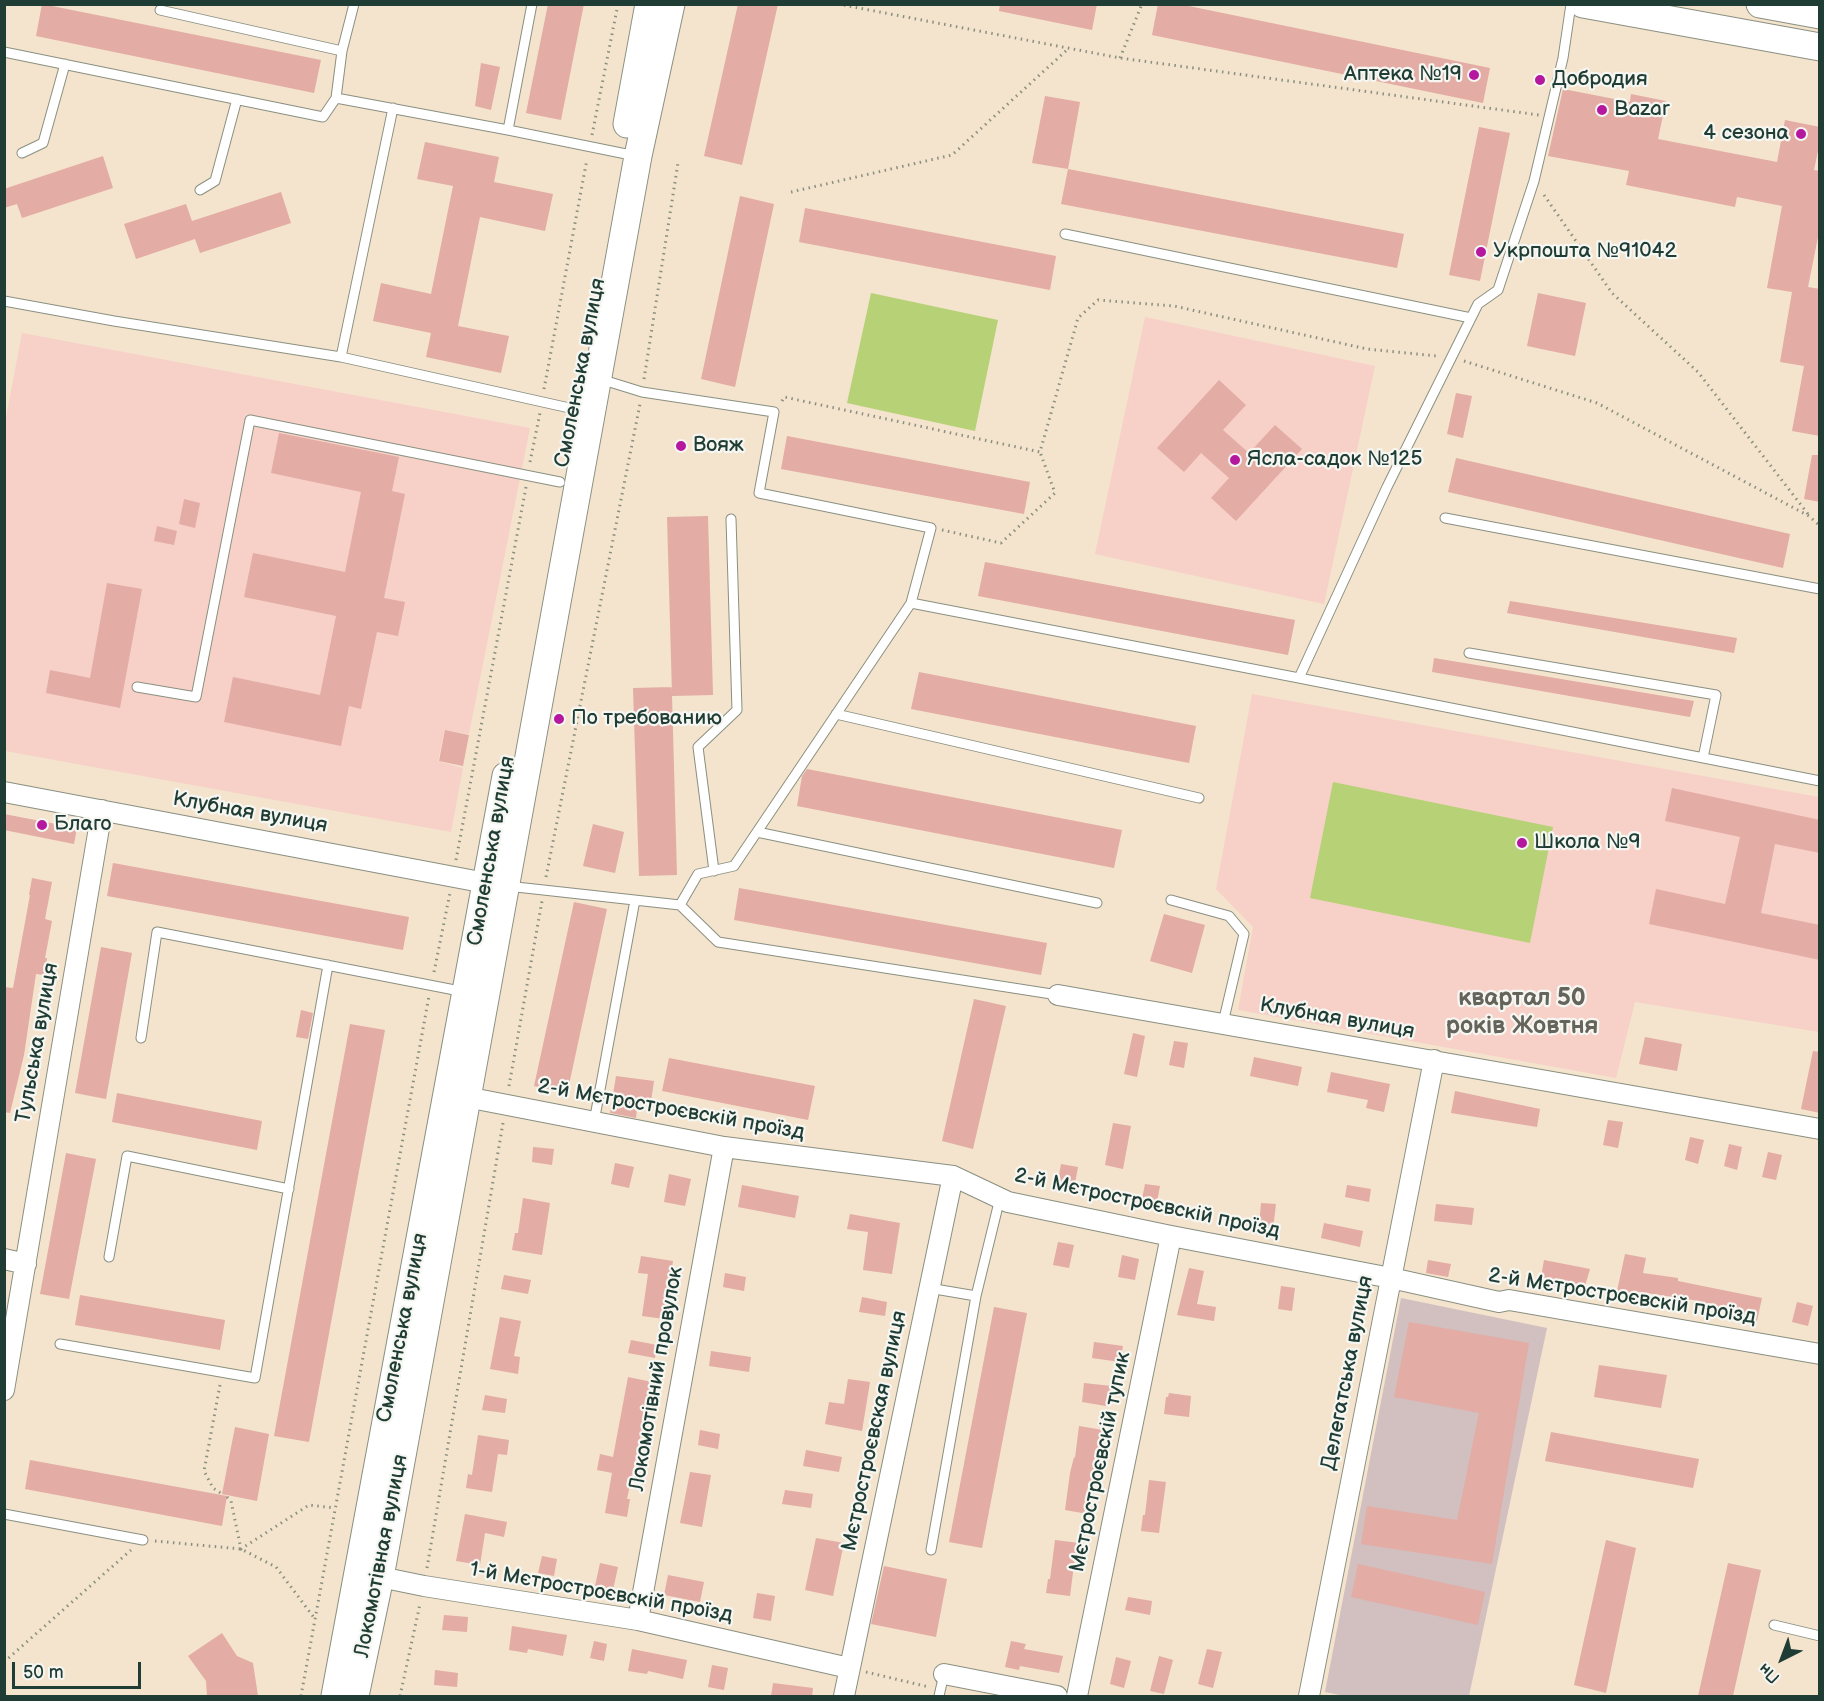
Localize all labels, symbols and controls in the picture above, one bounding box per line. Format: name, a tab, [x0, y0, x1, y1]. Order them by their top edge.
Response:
place label: Аптека №19	[1344, 62, 1462, 88]
place label: Добродия	[1552, 67, 1648, 93]
marker: Аптека №19	[1467, 68, 1481, 82]
marker: Добродия	[1533, 73, 1547, 87]
place label: Bazar	[1614, 97, 1670, 123]
marker: Bazar	[1595, 103, 1609, 117]
place label: 4 сезона	[1703, 121, 1789, 147]
marker: 4 сезона	[1794, 127, 1808, 141]
place label: Укрпошта №91042	[1493, 239, 1677, 265]
marker: Укрпошта №91042	[1474, 245, 1488, 259]
street label: Смоленська вулиця	[550, 276, 612, 470]
place label: Вояж	[693, 433, 744, 459]
marker: Вояж	[674, 439, 688, 453]
place label: Ясла-садок №125	[1247, 447, 1422, 473]
marker: Ясла-садок №125	[1228, 453, 1242, 467]
place label: По требованию	[571, 706, 722, 732]
marker: По требованию	[552, 712, 566, 726]
street label: Смоленська вулиця	[463, 754, 521, 948]
street label: Клубная вулиця	[171, 787, 329, 839]
place label: Благо	[54, 812, 112, 838]
marker: Благо	[35, 818, 49, 832]
place label: Школа №9	[1534, 830, 1641, 856]
marker: Школа №9	[1515, 836, 1529, 850]
street label: Тульська вулиця	[12, 961, 64, 1125]
district label: квартал 50 років Жовтня	[1446, 985, 1598, 1041]
street label: Клубная вулиця	[1258, 993, 1416, 1045]
street label: 2-й Мєтростроєвскій проїзд	[536, 1074, 806, 1146]
street label: 2-й Мєтростроєвскій проїзд	[1012, 1164, 1282, 1244]
street label: Смоленська вулиця	[372, 1231, 434, 1425]
street label: 2-й Мєтростроєвскій проїзд	[1486, 1263, 1758, 1331]
street label: Локомотівний провулок	[625, 1265, 689, 1493]
street label: Делегатська вулиця	[1317, 1274, 1379, 1472]
street label: Мєтростроєвская вулиця	[837, 1309, 913, 1553]
street label: Мєтростроєвскій тупик	[1065, 1350, 1137, 1574]
street label: Локомотівная вулиця	[350, 1452, 414, 1660]
street label: 1-й Мєтростроєвскій проїзд	[468, 1557, 734, 1629]
north arrow	[1752, 1629, 1812, 1689]
scale bar	[15, 1650, 144, 1688]
text: Пн	[1755, 1659, 1784, 1687]
text: 50 m	[23, 1662, 64, 1683]

